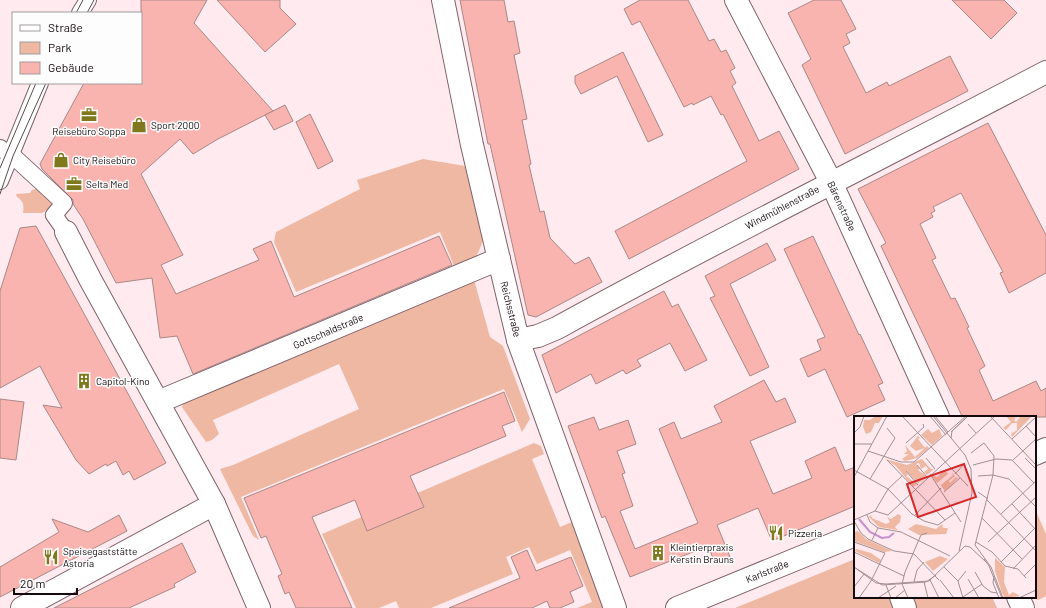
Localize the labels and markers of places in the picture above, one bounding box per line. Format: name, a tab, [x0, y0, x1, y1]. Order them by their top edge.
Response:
office icon: Reisebüro Soppa	[80, 106, 98, 124]
shop icon: Sport 2000	[130, 116, 148, 134]
place label: Sport 2000	[151, 119, 199, 131]
place label: Reisebüro Soppa	[52, 125, 126, 137]
shop icon: City Reisebüro	[52, 151, 70, 169]
place label: City Reisebüro	[73, 154, 136, 166]
office icon: Selta Med	[65, 175, 83, 193]
place label: Selta Med	[86, 178, 128, 190]
building icon: Capitol-Kino	[75, 372, 93, 390]
place label: Capitol-Kino	[96, 375, 150, 387]
restaurant icon: Pizzeria	[767, 524, 785, 542]
place label: Pizzeria	[788, 527, 822, 539]
place label: Kleintierpraxis Kerstin Brauns	[670, 541, 734, 565]
building icon: Kleintierpraxis Kerstin Brauns	[649, 544, 667, 562]
place label: Speisegaststätte Astoria	[63, 545, 137, 569]
restaurant icon: Speisegaststätte Astoria	[42, 548, 60, 566]

